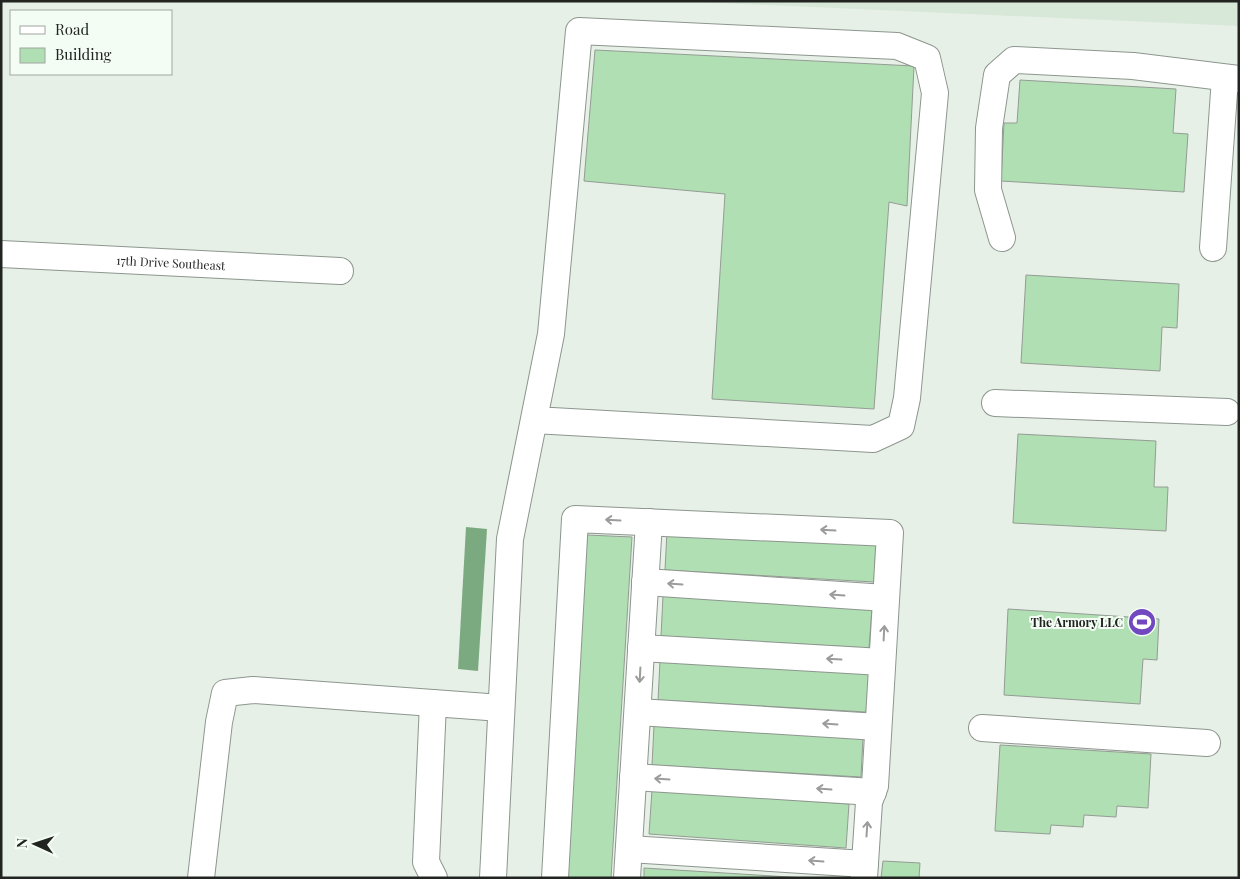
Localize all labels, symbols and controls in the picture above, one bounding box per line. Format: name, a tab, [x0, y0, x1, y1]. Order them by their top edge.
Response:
legend	[10, 10, 172, 75]
text: Road	[55, 19, 89, 39]
text: Building	[55, 44, 112, 64]
street label: 17th Drive Southeast	[116, 252, 226, 273]
one-way arrow	[605, 516, 621, 525]
one-way arrow	[820, 525, 836, 535]
one-way arrow	[667, 579, 683, 588]
one-way arrow	[830, 590, 846, 599]
sports icon: The Armory LLC	[1127, 607, 1157, 637]
place label: The Armory LLC	[1031, 614, 1123, 630]
one-way arrow	[879, 625, 888, 641]
one-way arrow	[826, 655, 842, 664]
one-way arrow	[635, 667, 644, 683]
one-way arrow	[822, 719, 838, 728]
one-way arrow	[654, 775, 670, 784]
one-way arrow	[816, 785, 832, 794]
north arrow	[10, 819, 60, 869]
one-way arrow	[863, 821, 872, 837]
text: N	[12, 838, 31, 849]
one-way arrow	[808, 856, 824, 866]

